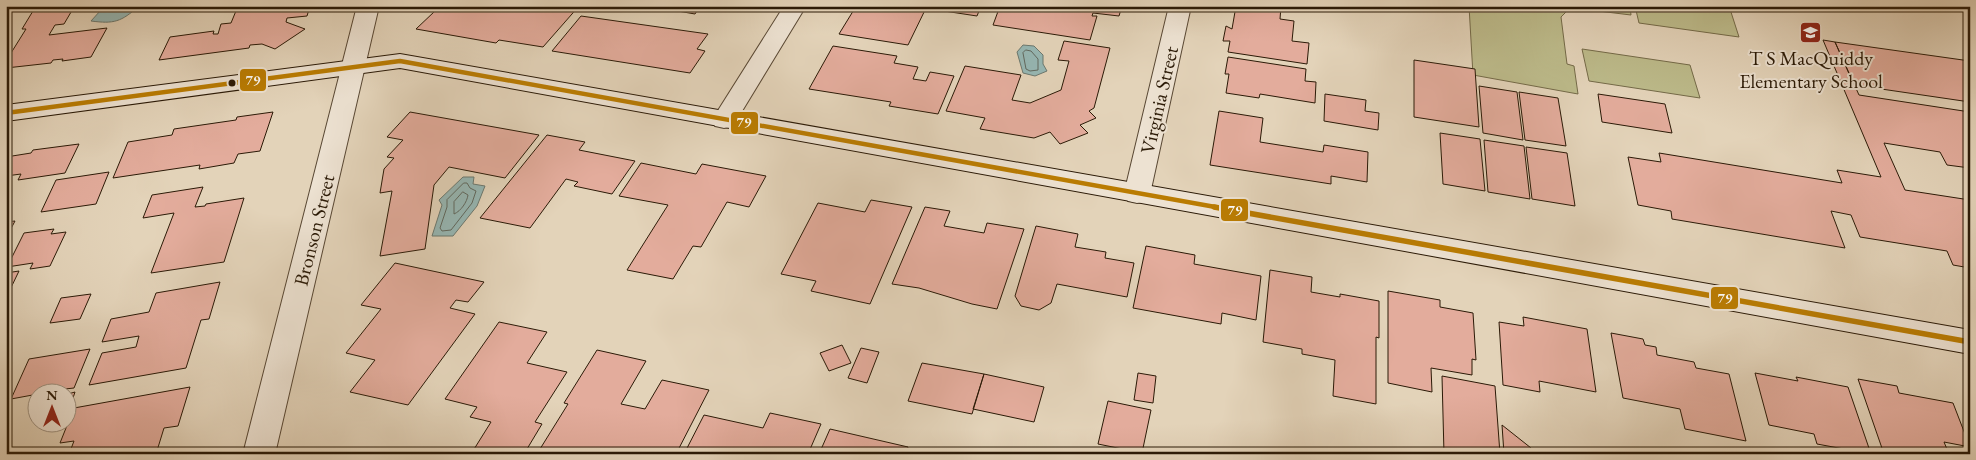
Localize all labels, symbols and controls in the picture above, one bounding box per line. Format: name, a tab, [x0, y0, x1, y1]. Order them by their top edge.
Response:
school or university icon: T S MacQuiddy Elementary School	[1799, 20, 1823, 44]
street label: Virginia Street	[1134, 43, 1184, 156]
place label: T S MacQuiddy Elementary School	[1739, 45, 1883, 94]
line badge: 79	[239, 68, 267, 92]
text: 79	[246, 71, 261, 89]
unlabelled marker	[227, 78, 237, 88]
line badge: 79	[730, 111, 759, 135]
text: 79	[737, 113, 752, 131]
street label: Bronson Street	[288, 171, 341, 288]
line badge: 79	[1220, 198, 1249, 222]
text: 79	[1228, 201, 1243, 219]
line badge: 79	[1710, 286, 1739, 310]
text: 79	[1718, 289, 1733, 307]
north arrow	[28, 382, 78, 432]
text: N	[46, 386, 58, 404]

